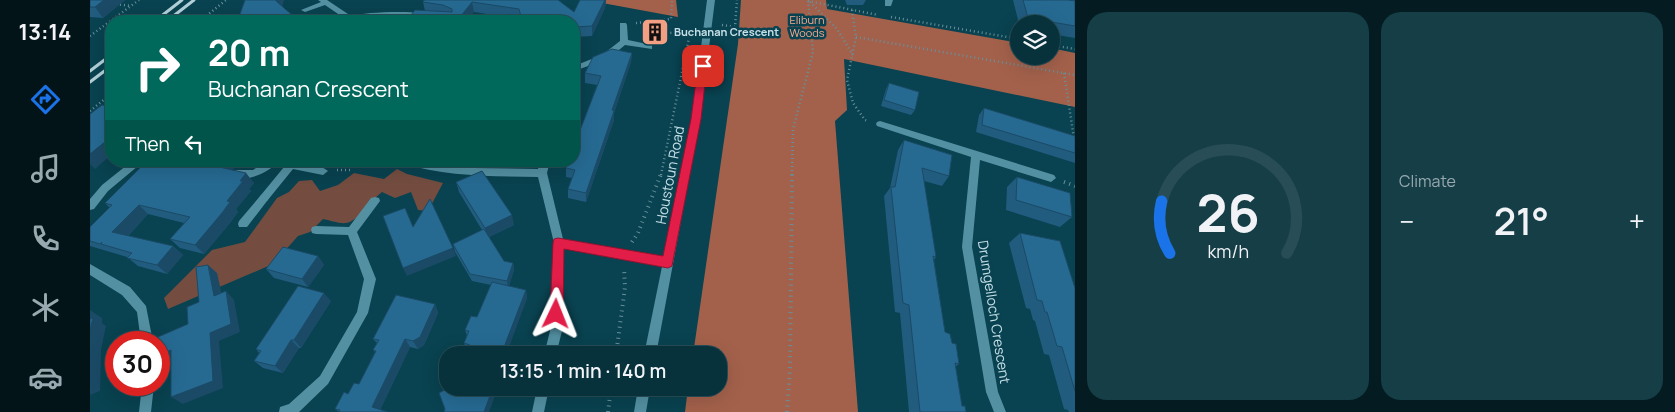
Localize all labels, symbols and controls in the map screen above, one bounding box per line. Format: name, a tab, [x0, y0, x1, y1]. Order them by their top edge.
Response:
park label: Eliburn Woods	[790, 12, 825, 40]
map controls	[1010, 15, 1060, 65]
button: layers	[1010, 15, 1060, 65]
text: 13:14	[19, 17, 72, 47]
building icon: Buchanan Crescent	[640, 17, 670, 47]
place label: Buchanan Crescent	[674, 24, 779, 39]
text: 20 m	[208, 29, 290, 77]
icon: right	[125, 35, 190, 100]
pin	[682, 45, 724, 87]
icon: arrive	[689, 52, 717, 80]
text: Buchanan Crescent	[208, 74, 409, 104]
icon: directions	[28, 82, 63, 117]
street label: Houstoun Road	[651, 124, 688, 226]
icon: left	[180, 130, 208, 158]
text: Then	[125, 131, 170, 157]
icon: music	[28, 151, 63, 186]
text: Climate	[1399, 170, 1456, 192]
text: 26	[1196, 177, 1260, 248]
text: 21°	[1494, 194, 1549, 246]
text: −	[1399, 202, 1414, 240]
text: +	[1629, 202, 1645, 240]
icon: phone	[28, 221, 63, 256]
street label: Drumgelloch Crescent	[974, 239, 1015, 385]
text: km/h	[1207, 239, 1249, 263]
position arrow	[529, 287, 581, 339]
icon: climate	[28, 290, 63, 325]
speed limit sign: 30	[105, 331, 170, 396]
text: 13:15 · 1 min · 140 m	[500, 358, 666, 384]
icon: car	[28, 360, 63, 395]

